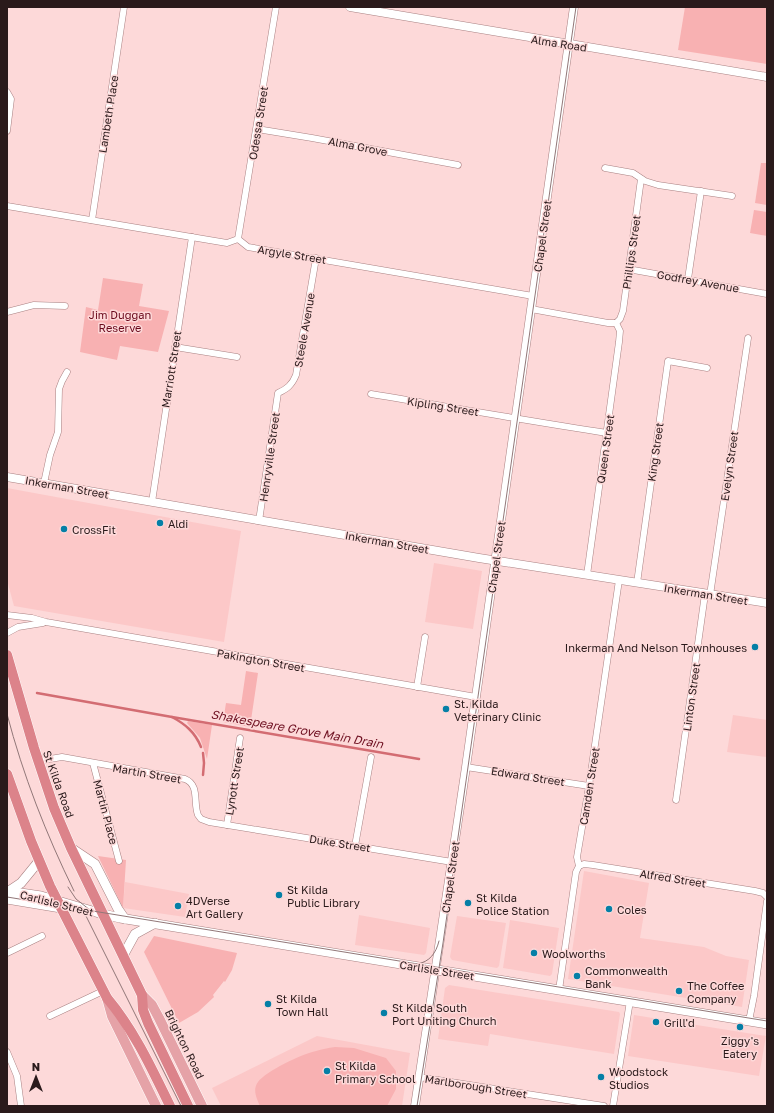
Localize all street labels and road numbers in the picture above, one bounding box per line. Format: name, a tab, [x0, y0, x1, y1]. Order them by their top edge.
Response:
street label: Alma Road	[530, 32, 588, 54]
street label: Lambeth Place	[95, 74, 121, 154]
street label: Odessa Street	[246, 85, 270, 161]
street label: Alma Grove	[327, 134, 389, 158]
street label: Chapel Street	[531, 199, 553, 273]
street label: Phillips Street	[619, 214, 643, 290]
street label: Argyle Street	[257, 242, 327, 266]
street label: Godfrey Avenue	[656, 267, 740, 295]
street label: Steele Avenue	[291, 292, 317, 368]
street label: Marriott Street	[158, 330, 184, 408]
street label: Kipling Street	[406, 394, 480, 418]
street label: Henryville Street	[256, 411, 282, 503]
street label: Queen Street	[594, 414, 616, 484]
street label: King Street	[644, 422, 666, 482]
street label: Evelyn Street	[718, 430, 740, 502]
street label: Inkerman Street	[24, 473, 110, 501]
street label: Chapel Street	[485, 520, 507, 594]
street label: Inkerman Street	[344, 528, 430, 556]
street label: Inkerman Street	[663, 581, 749, 607]
street label: Pakington Street	[216, 646, 306, 674]
street label: Linton Street	[680, 662, 702, 732]
street label: Lynott Street	[222, 746, 246, 816]
street label: Camden Street	[576, 746, 602, 826]
street label: St Kilda Road	[41, 749, 77, 819]
street label: Martin Street	[112, 761, 182, 785]
street label: Edward Street	[490, 764, 566, 788]
street label: Martin Place	[91, 778, 121, 846]
street label: Duke Street	[308, 832, 372, 854]
street label: Chapel Street	[439, 840, 461, 914]
street label: Alfred Street	[639, 866, 707, 890]
street label: Carlisle Street	[19, 888, 95, 918]
street label: Carlisle Street	[399, 958, 475, 982]
street label: Brighton Road	[163, 1007, 207, 1081]
street label: Marlborough Street	[424, 1072, 528, 1100]

